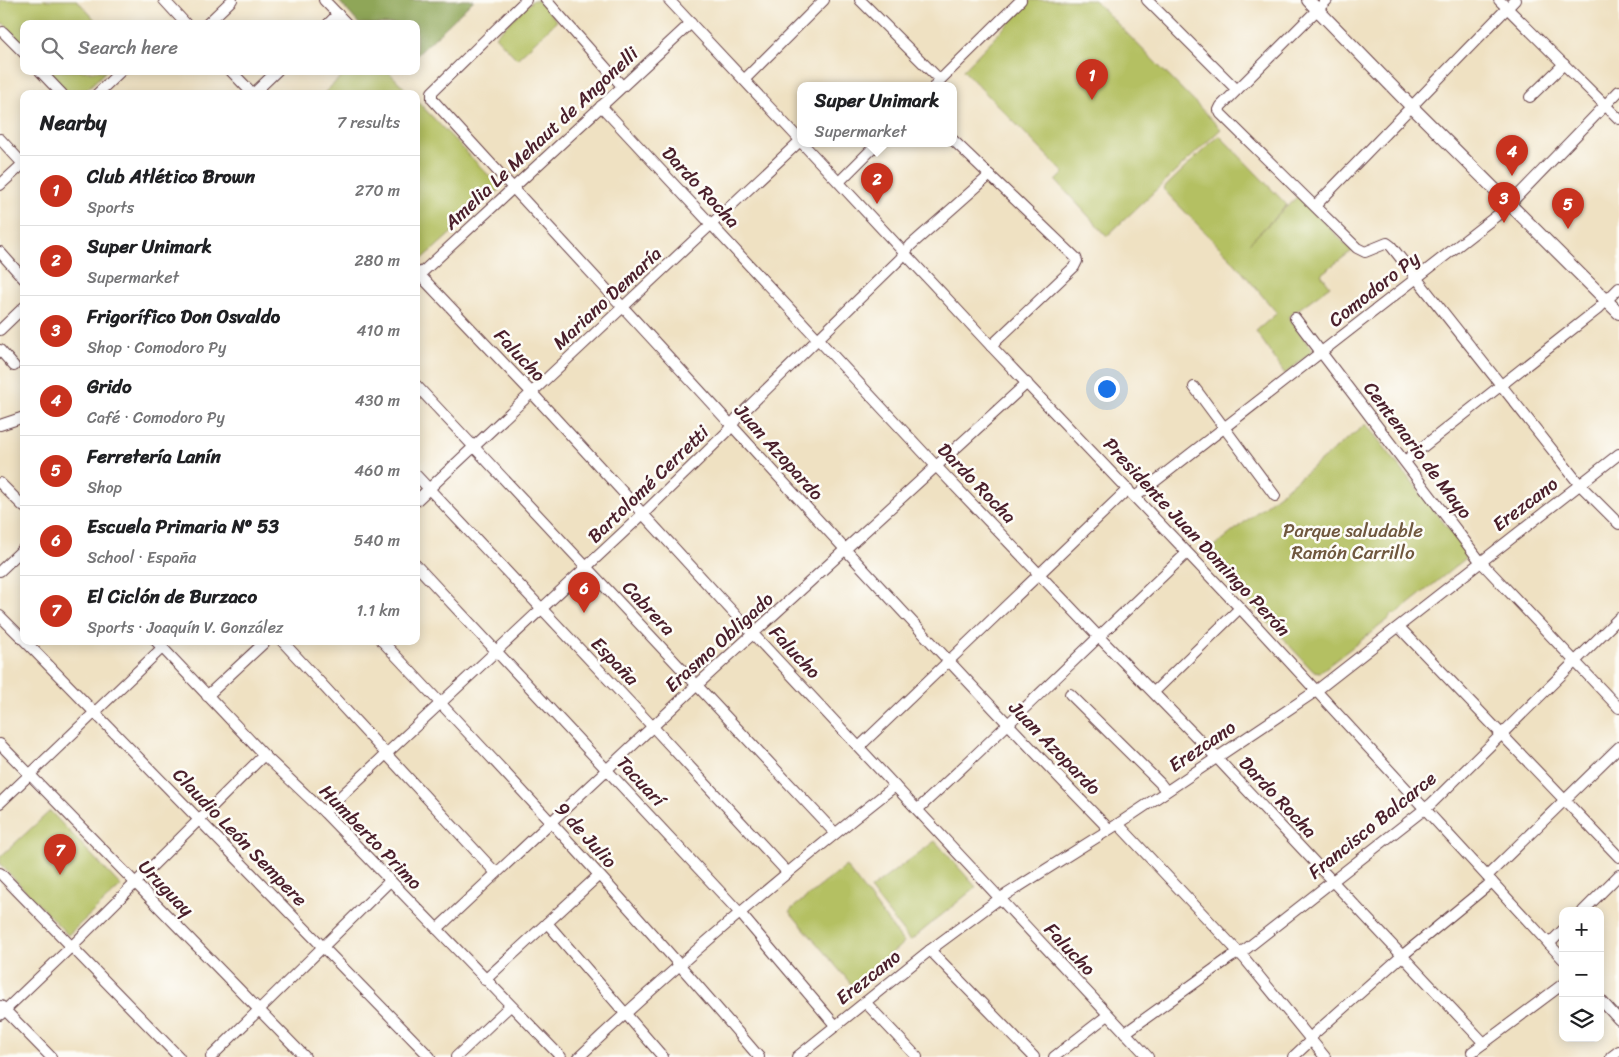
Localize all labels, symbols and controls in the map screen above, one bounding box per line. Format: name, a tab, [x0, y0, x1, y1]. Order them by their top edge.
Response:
search box	[20, 20, 420, 75]
text: Search here	[78, 31, 178, 64]
icon: search	[38, 34, 66, 62]
street label: Amelia Le Mehaut de Angonelli	[435, 38, 647, 238]
pin: 1	[1076, 59, 1108, 100]
popup	[797, 82, 957, 147]
text: Super Unimark	[815, 84, 939, 117]
text: Nearby	[40, 104, 106, 142]
text: 7 results	[337, 108, 400, 137]
text: Supermarket	[815, 117, 907, 146]
pin: 4	[1496, 135, 1528, 176]
street label: Dardo Rocha	[654, 138, 749, 236]
text: Club Atlético Brown	[87, 160, 255, 193]
pin: 2	[861, 163, 893, 204]
text: 1	[53, 176, 59, 205]
text: 270 m	[355, 176, 400, 205]
pin: 3	[1488, 182, 1520, 223]
pin: 5	[1552, 188, 1584, 229]
text: Sports	[87, 193, 134, 222]
text: Super Unimark	[87, 230, 212, 263]
street label: Mariano Demaría	[544, 238, 670, 358]
street label: Comodoro Py	[1321, 242, 1427, 336]
text: 2	[51, 246, 61, 275]
text: 280 m	[355, 246, 400, 275]
text: Supermarket	[87, 263, 179, 292]
text: Frigorífico Don Osvaldo	[87, 300, 280, 333]
text: 3	[52, 316, 60, 345]
text: 410 m	[357, 316, 400, 345]
street label: Falucho	[486, 320, 554, 390]
text: Shop · Comodoro Py	[87, 333, 226, 362]
text: Grido	[87, 370, 132, 403]
street label: Centenario de Mayo	[1355, 374, 1481, 526]
your location	[1094, 376, 1120, 402]
text: 4	[51, 386, 61, 415]
text: 430 m	[355, 386, 400, 415]
street label: Juan Azopardo	[725, 395, 832, 509]
text: Café · Comodoro Py	[87, 403, 225, 432]
street label: Bartolomé Cerretti	[579, 416, 717, 551]
street label: Presidente Juan Domingo Perón	[1095, 429, 1299, 645]
street label: Dardo Rocha	[929, 434, 1025, 532]
text: Ferretería Lanín	[87, 440, 221, 473]
text: 5	[51, 456, 61, 485]
text: 460 m	[354, 456, 400, 485]
street label: Erezcano	[1485, 468, 1565, 540]
text: Shop	[87, 473, 122, 502]
text: Escuela Primaria Nº 53	[87, 510, 279, 543]
park label: Parque saludable Ramón Carrillo	[1283, 514, 1423, 569]
text: 6	[51, 526, 61, 555]
text: 540 m	[354, 526, 400, 555]
text: School · España	[87, 543, 196, 572]
pin: 6	[568, 572, 600, 613]
street label: Cabrera	[614, 572, 684, 644]
text: El Ciclón de Burzaco	[87, 580, 257, 613]
street label: Erasmo Obligado	[657, 583, 782, 700]
text: 7	[51, 596, 61, 625]
text: 1.1 km	[356, 596, 400, 625]
text: Sports · Joaquín V. González	[87, 613, 283, 642]
street label: Falucho	[761, 617, 829, 687]
street label: España	[583, 628, 648, 694]
street label: Juan Azopardo	[1000, 692, 1109, 803]
street label: Erezcano	[1161, 711, 1243, 781]
street label: Tacuarí	[608, 748, 676, 816]
street label: Dardo Rocha	[1231, 748, 1326, 846]
street label: Claudio León Sempere	[164, 760, 316, 915]
street label: Francisco Balcarce	[1300, 763, 1444, 887]
street label: Humberto Primo	[311, 776, 431, 898]
street label: 9 de Julio	[547, 794, 626, 876]
pin: 7	[44, 834, 76, 875]
street label: Uruguay	[130, 852, 202, 925]
map controls	[1559, 907, 1604, 1042]
button: +	[1559, 907, 1604, 952]
street label: Falucho	[1036, 914, 1104, 984]
street label: Erezcano	[828, 941, 908, 1013]
button: −	[1559, 952, 1604, 997]
button: layers	[1559, 997, 1604, 1042]

